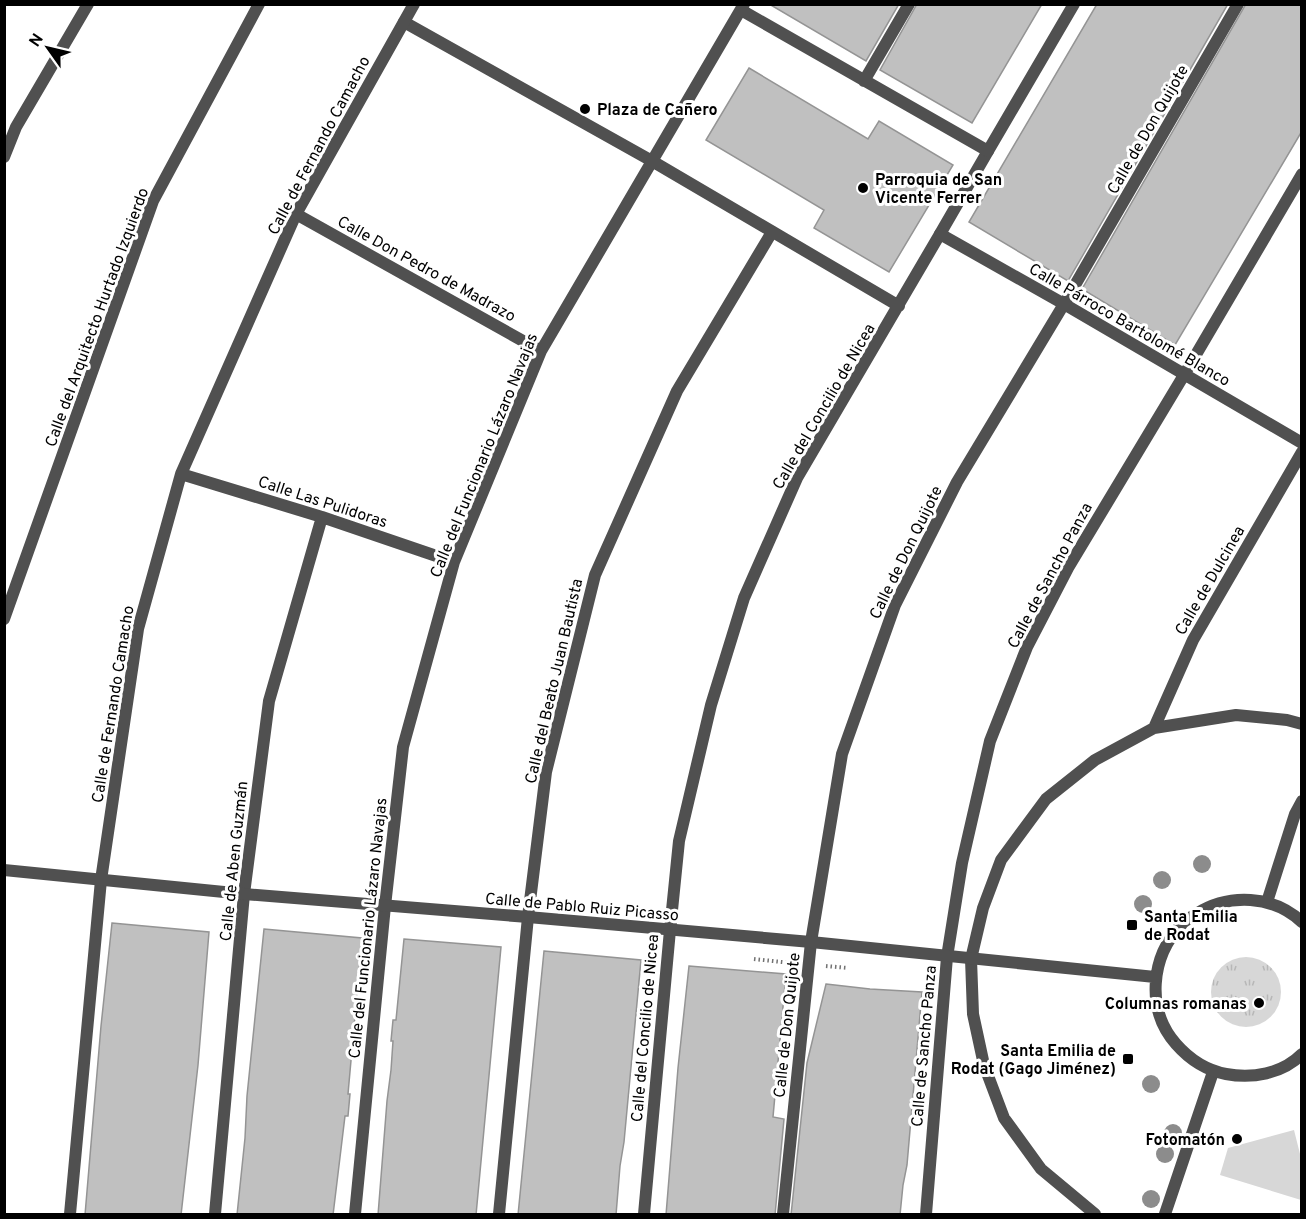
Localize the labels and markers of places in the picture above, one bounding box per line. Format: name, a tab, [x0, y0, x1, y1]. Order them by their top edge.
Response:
place label: Plaza de Cañero	[597, 101, 718, 121]
marker: Plaza de Cañero	[578, 102, 592, 116]
place label: Parroquia de San Vicente Ferrer	[875, 171, 1002, 209]
marker: Parroquia de San Vicente Ferrer	[856, 181, 870, 195]
place label: Santa Emilia de Rodat	[1144, 908, 1238, 946]
marker: Santa Emilia de Rodat	[1125, 918, 1139, 932]
place label: Columnas romanas	[1105, 995, 1247, 1015]
marker: Columnas romanas	[1252, 996, 1266, 1010]
place label: Santa Emilia de Rodat (Gago Jiménez)	[951, 1042, 1116, 1080]
marker: Santa Emilia de Rodat (Gago Jiménez)	[1121, 1052, 1135, 1066]
place label: Fotomatón	[1146, 1131, 1225, 1151]
marker: Fotomatón	[1230, 1132, 1244, 1146]

